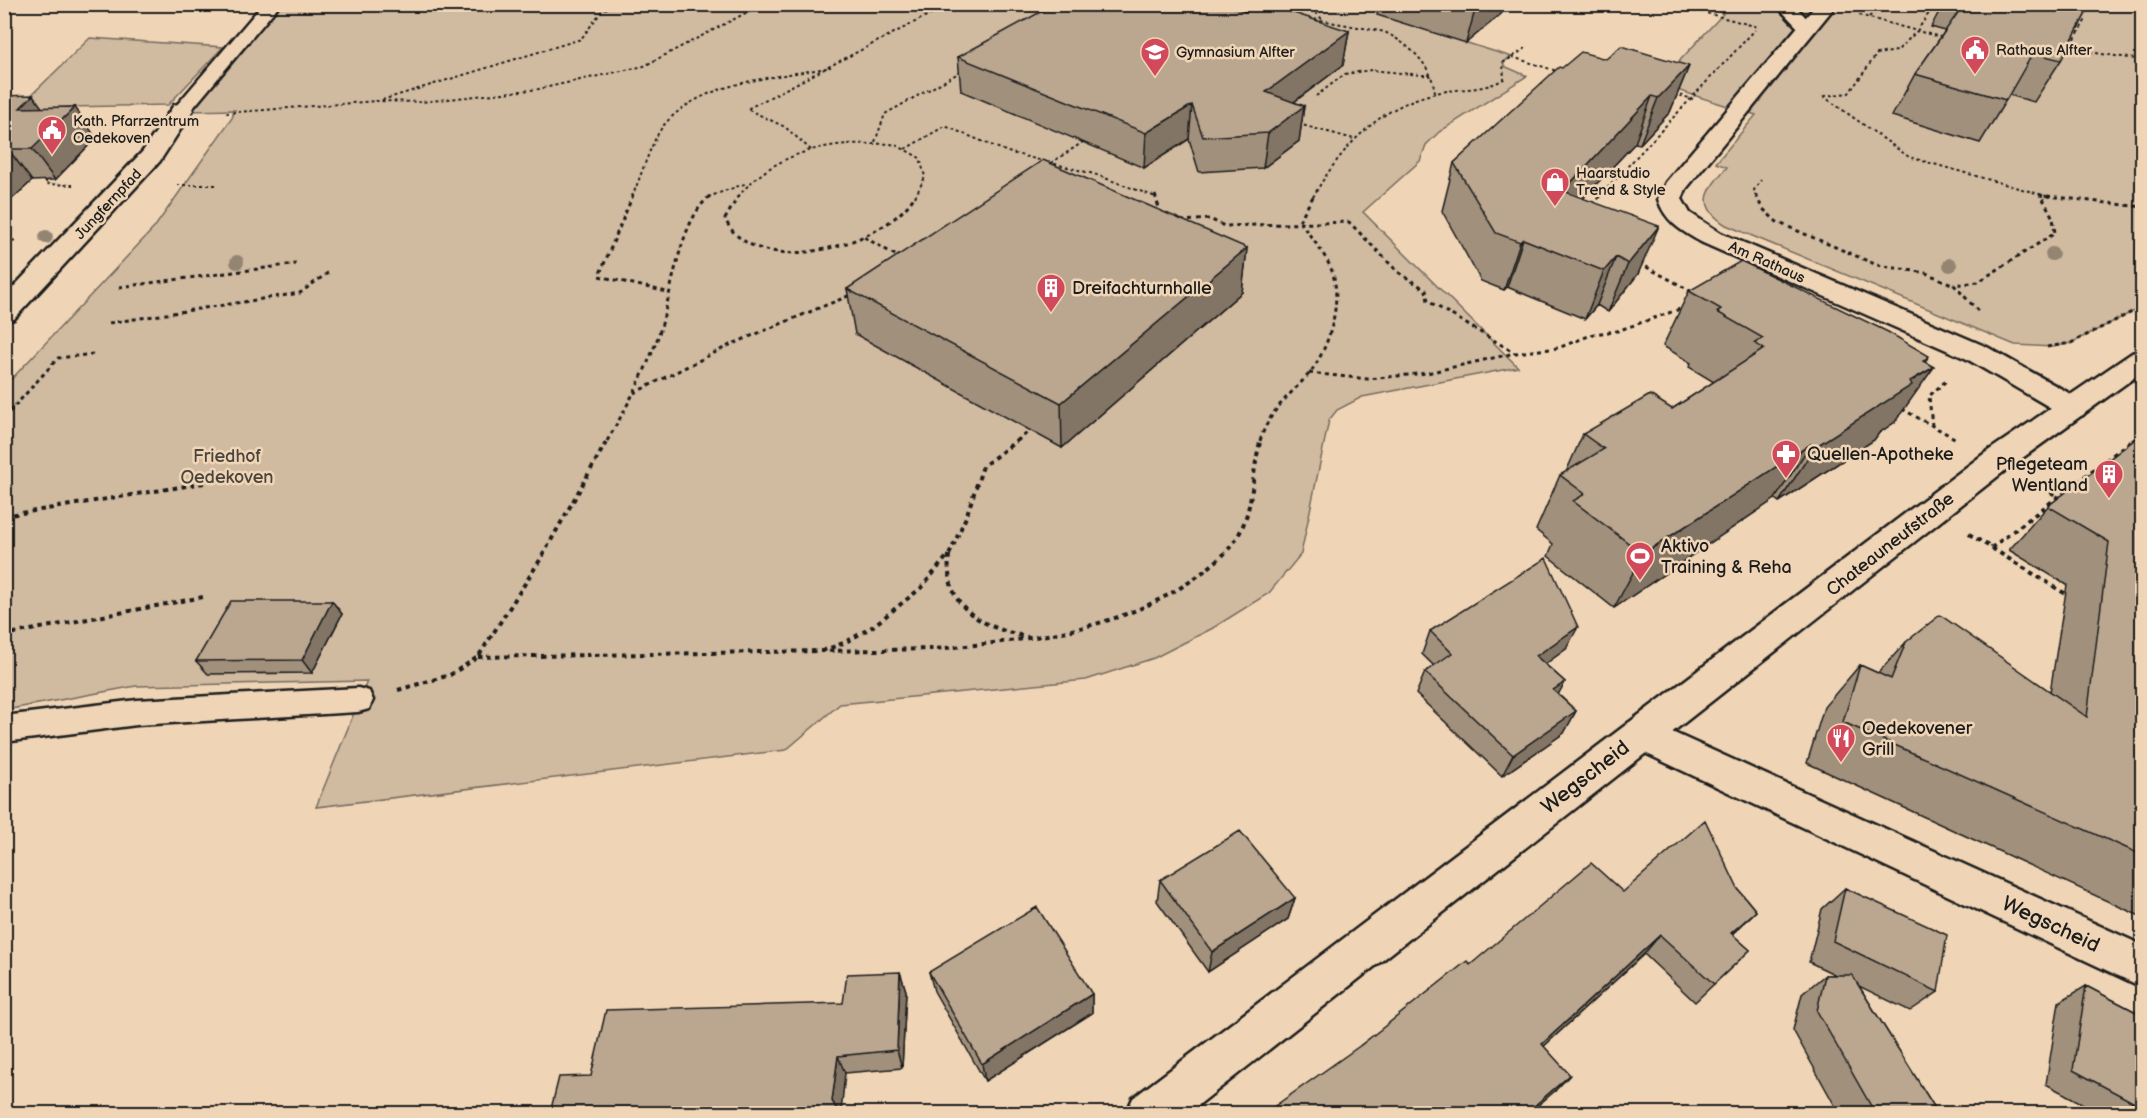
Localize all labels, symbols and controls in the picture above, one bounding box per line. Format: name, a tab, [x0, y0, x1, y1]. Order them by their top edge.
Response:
public building icon: Rathaus Alfter	[1959, 34, 1991, 76]
school or university icon: Gymnasium Alfter	[1139, 36, 1171, 78]
place label: Rathaus Alfter	[1996, 41, 2093, 60]
place label: Gymnasium Alfter	[1176, 43, 1295, 62]
place label: Kath. Pfarrzentrum Oedekoven	[73, 112, 199, 148]
public building icon: Kath. Pfarrzentrum Oedekoven	[36, 114, 68, 156]
place label: Haarstudio Trend & Style	[1576, 164, 1666, 200]
street label: Jungfernpfad	[71, 165, 146, 244]
shop icon: Haarstudio Trend & Style	[1539, 166, 1571, 208]
street label: Am Rathaus	[1725, 237, 1809, 288]
building icon: Dreifachturnhalle	[1035, 272, 1067, 314]
place label: Dreifachturnhalle	[1072, 278, 1212, 299]
pharmacy icon: Quellen-Apotheke	[1770, 438, 1802, 480]
place label: Quellen-Apotheke	[1807, 444, 1954, 465]
park label: Friedhof Oedekoven	[180, 446, 274, 488]
place label: Pflegeteam Wentland	[1996, 454, 2088, 496]
building icon: Pflegeteam Wentland	[2093, 458, 2125, 500]
street label: Chateauneufstraße	[1822, 488, 1959, 601]
place label: Aktivo Training & Reha	[1661, 536, 1792, 578]
sports icon: Aktivo Training & Reha	[1624, 540, 1656, 582]
place label: Oedekovener Grill	[1862, 718, 1973, 760]
restaurant icon: Oedekovener Grill	[1825, 722, 1857, 764]
street label: Wegscheid	[1536, 735, 1634, 820]
street label: Wegscheid	[1998, 891, 2104, 958]

